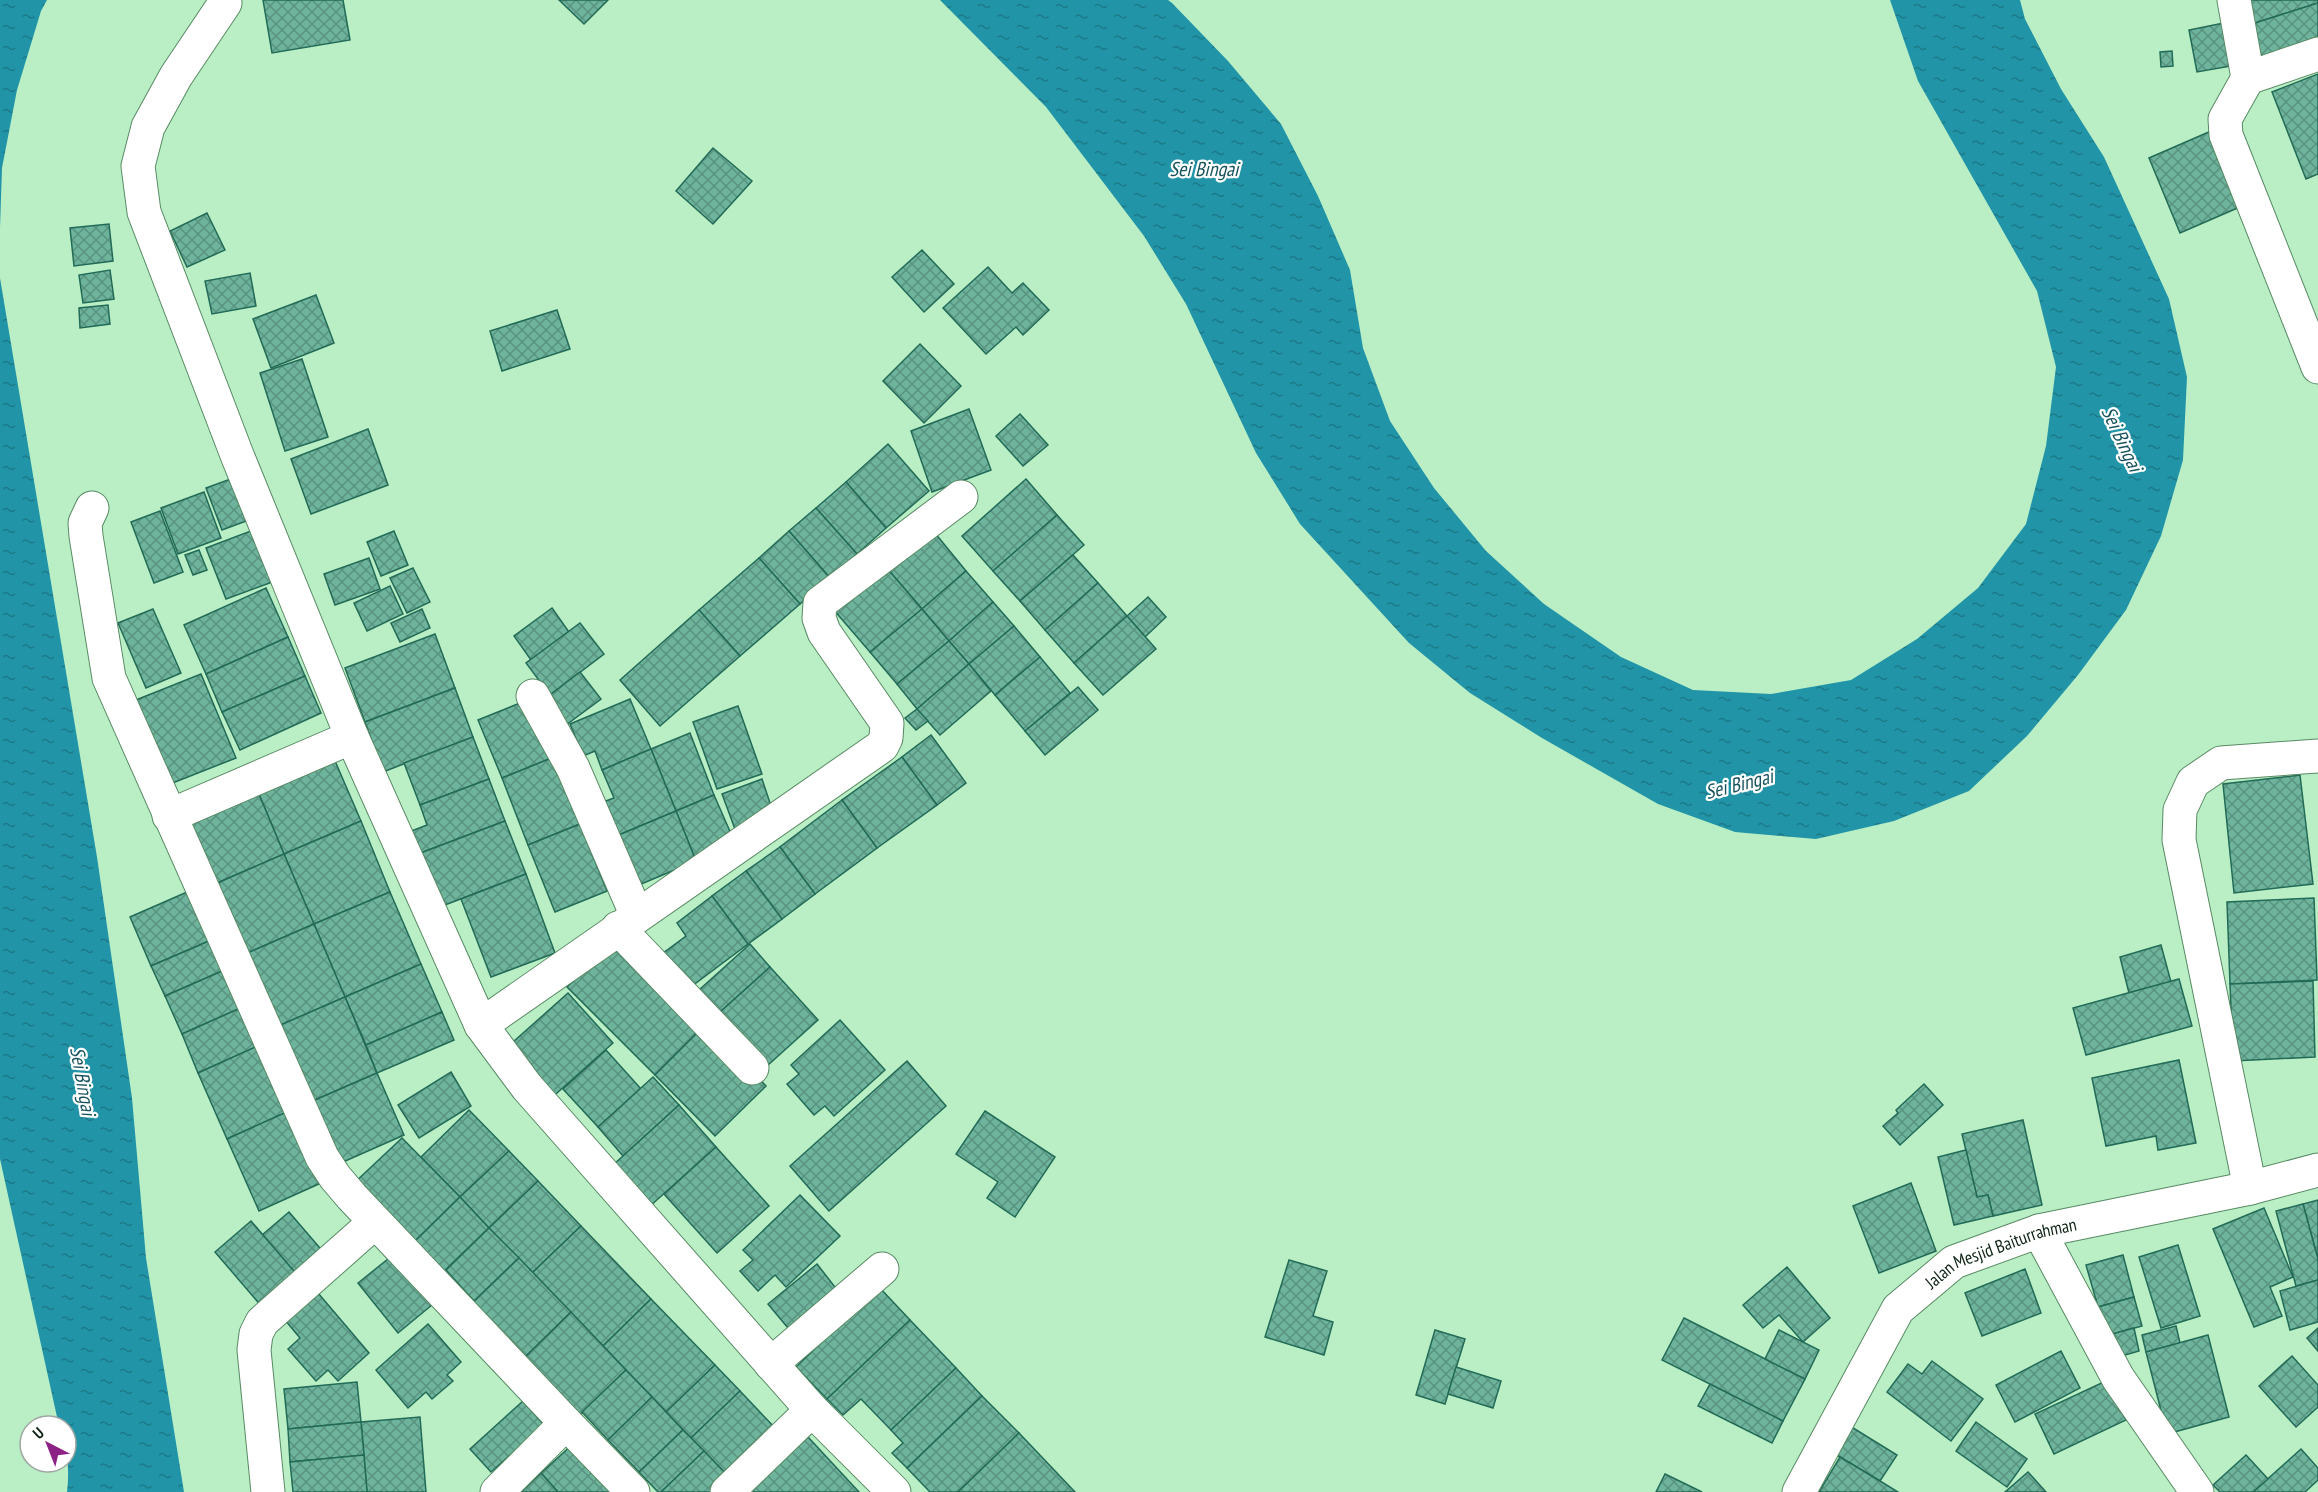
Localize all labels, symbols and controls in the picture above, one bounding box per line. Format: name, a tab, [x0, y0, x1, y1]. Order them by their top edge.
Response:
water label: Sei Bingai	[1170, 156, 1241, 182]
water label: Sei Bingai	[2096, 402, 2149, 478]
water label: Sei Bingai	[1702, 762, 1778, 805]
water label: Sei Bingai	[64, 1045, 102, 1120]
street label: Jalan Mesjid Baiturrahman	[1919, 1212, 2079, 1294]
north arrow	[18, 1414, 78, 1474]
text: U	[28, 1423, 48, 1443]

